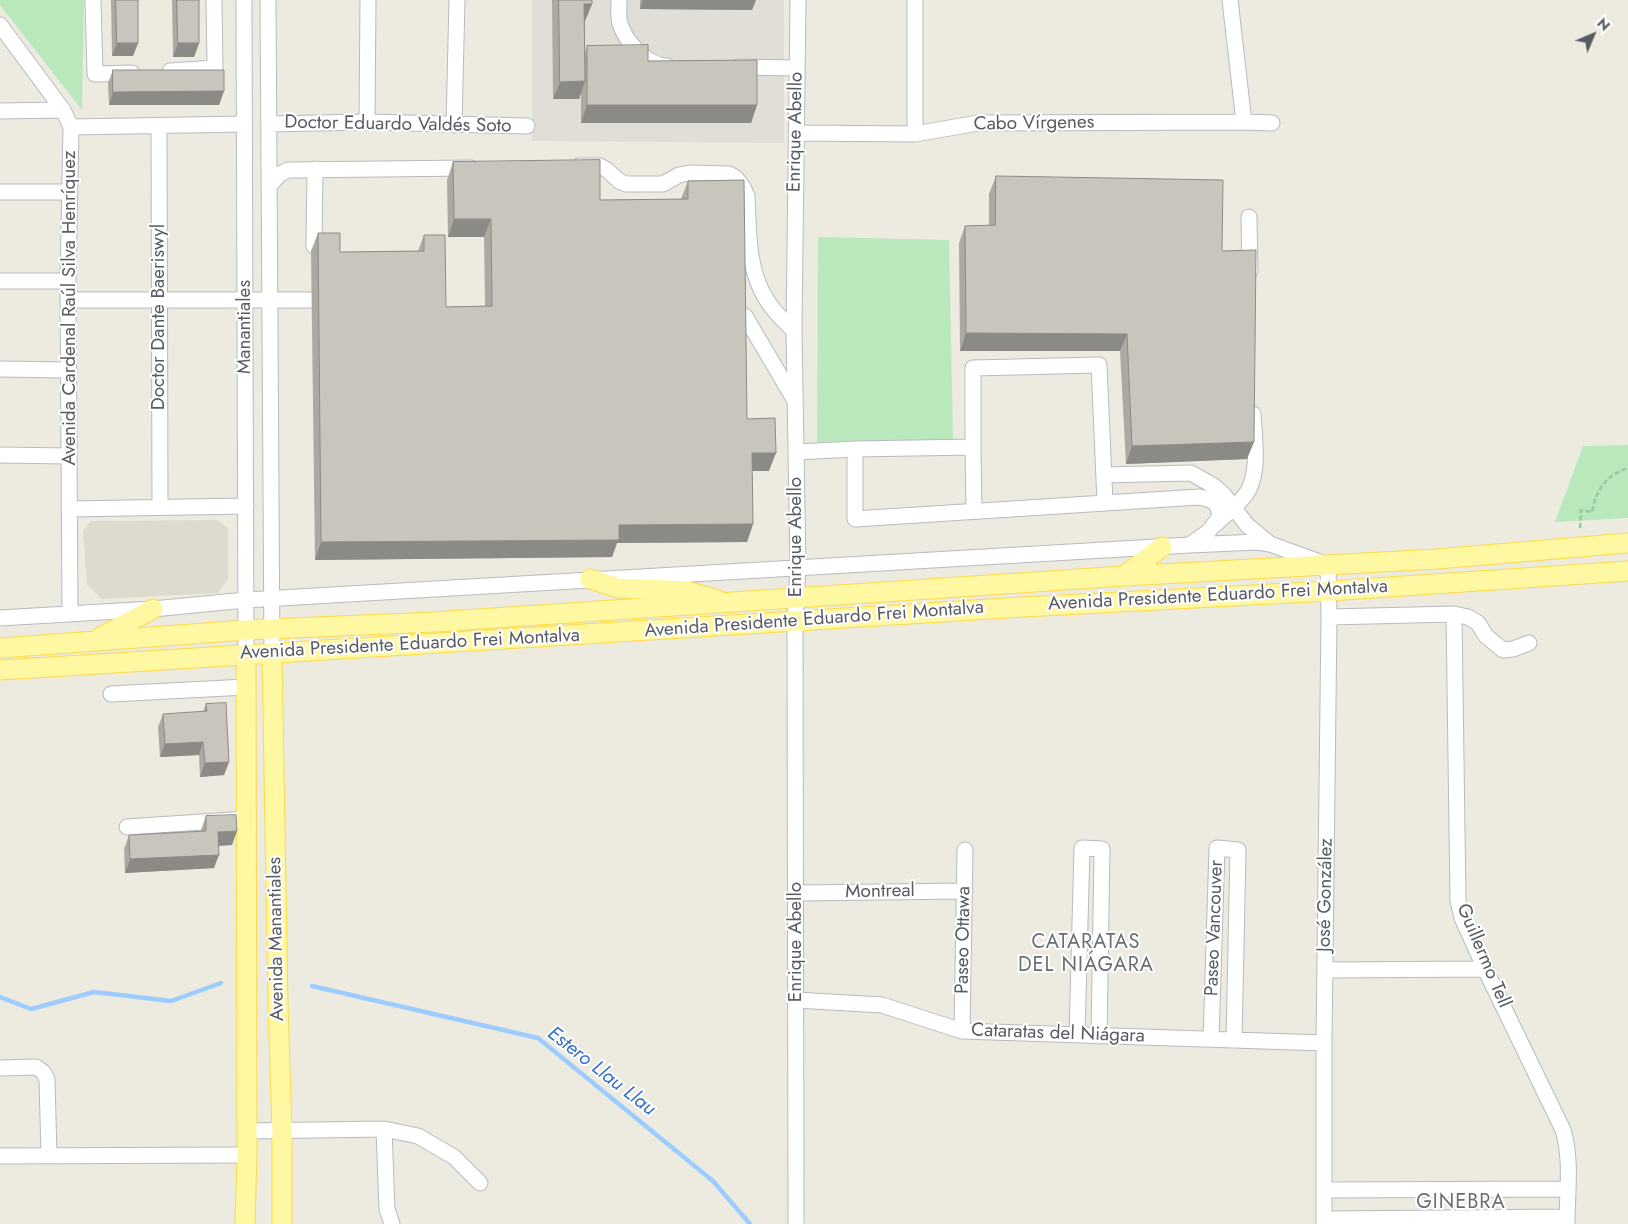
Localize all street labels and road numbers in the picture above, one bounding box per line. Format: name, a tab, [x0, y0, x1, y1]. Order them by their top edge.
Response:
street label: Enrique Abello	[784, 72, 808, 192]
street label: Doctor Eduardo Valdés Soto	[284, 112, 512, 138]
street label: Cabo Vírgenes	[973, 112, 1095, 136]
street label: Avenida Cardenal Raúl Silva Henríquez	[59, 150, 81, 466]
street label: Doctor Dante Baeriswyl	[148, 224, 170, 410]
street label: Manantiales	[234, 280, 256, 374]
street label: Enrique Abello	[785, 477, 807, 597]
street label: Avenida Presidente Eduardo Frei Montalva	[1048, 576, 1388, 616]
street label: Avenida Presidente Eduardo Frei Montalva	[644, 597, 984, 643]
street label: Avenida Presidente Eduardo Frei Montalva	[240, 625, 580, 665]
street label: José González	[1314, 838, 1338, 952]
street label: Avenida Manantiales	[264, 857, 290, 1021]
street label: Paseo Vancouver	[1201, 860, 1229, 996]
street label: Montreal	[845, 880, 915, 904]
street label: Enrique Abello	[785, 882, 807, 1002]
street label: Paseo Ottawa	[952, 886, 976, 994]
street label: Guillermo Tell	[1451, 900, 1515, 1012]
street label: Cataratas del Niágara	[971, 1020, 1145, 1048]

